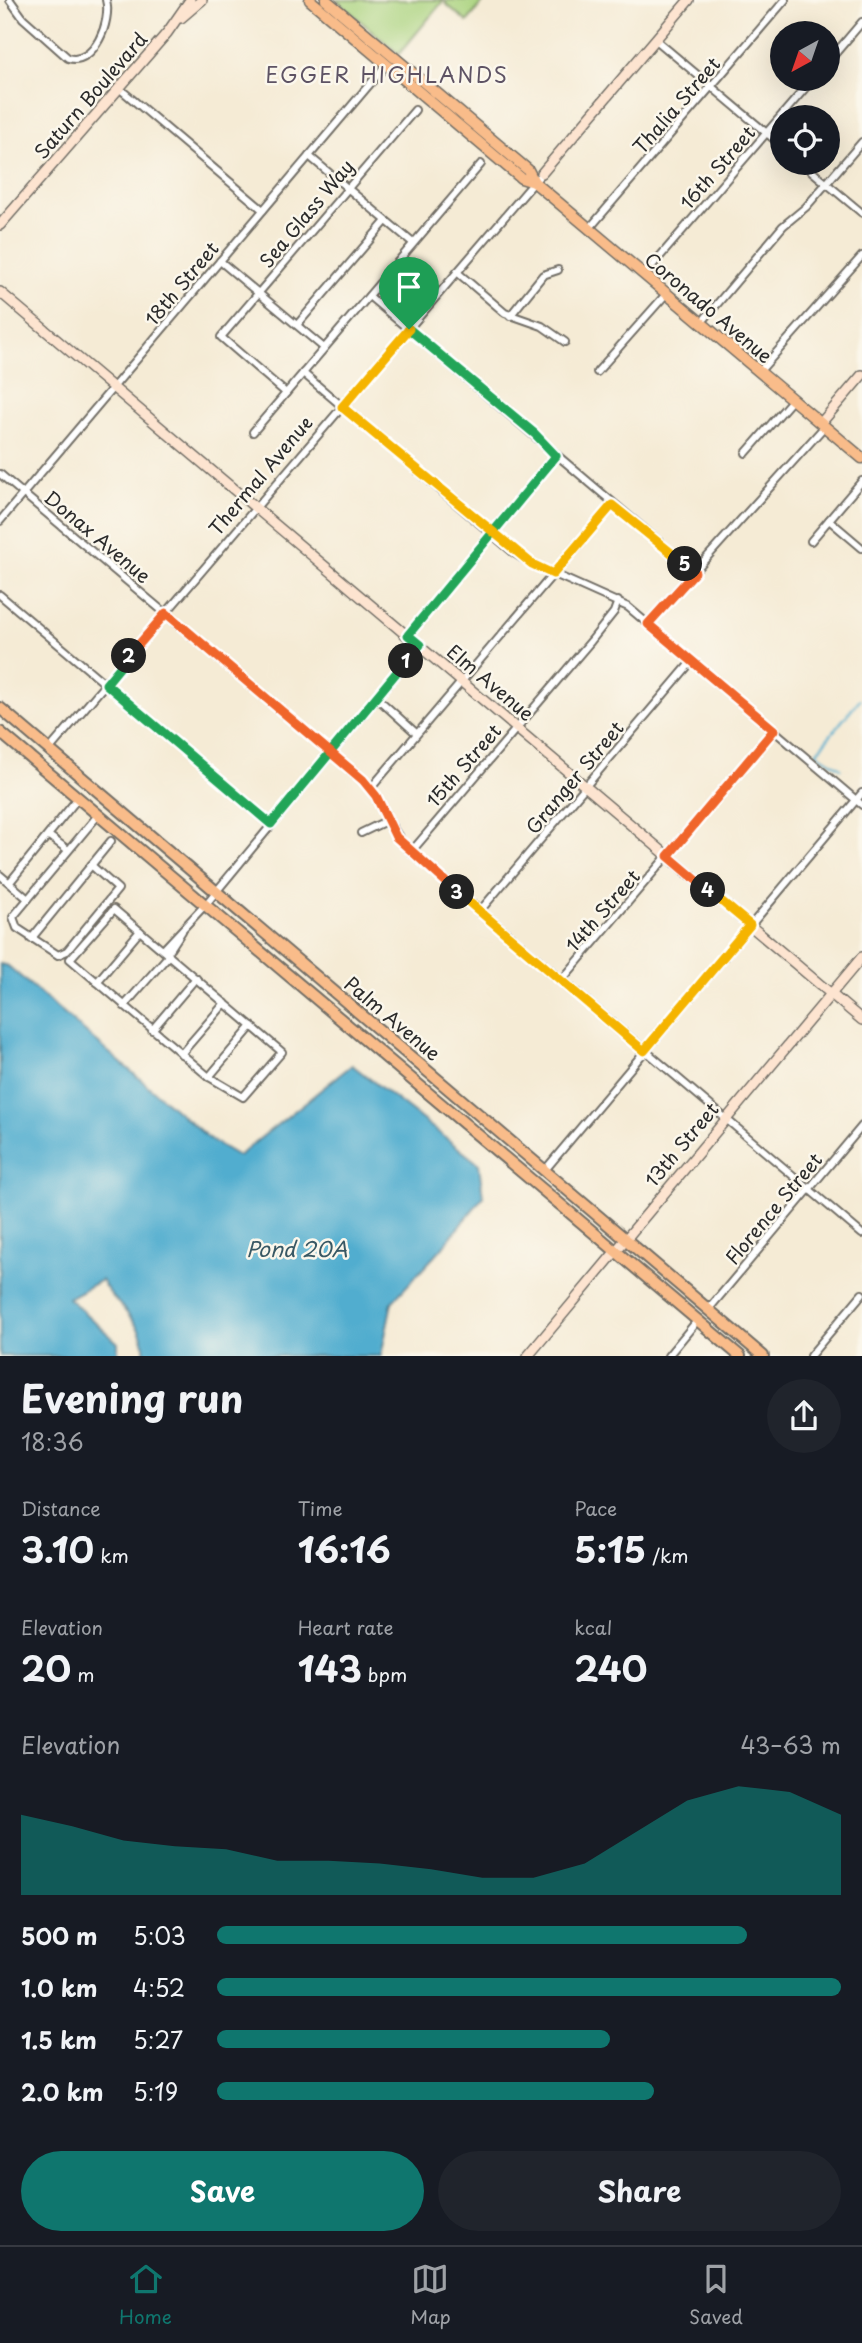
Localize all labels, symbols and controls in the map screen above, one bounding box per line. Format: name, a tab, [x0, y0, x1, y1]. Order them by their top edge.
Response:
north arrow	[770, 21, 840, 91]
map controls	[770, 21, 840, 175]
street label: Saturn Boulevard	[27, 25, 153, 164]
street label: Thalia Street	[626, 50, 726, 160]
district label: EGGER HIGHLANDS	[265, 58, 509, 90]
button: locate	[770, 105, 840, 175]
street label: 16th Street	[673, 119, 761, 215]
street label: Sea Glass Way	[252, 153, 360, 273]
street label: 18th Street	[137, 235, 225, 331]
street label: Coronado Avenue	[639, 245, 779, 369]
pin	[379, 257, 439, 329]
icon: arrive	[390, 268, 428, 306]
street label: Thermal Avenue	[202, 409, 318, 541]
street label: Donax Avenue	[39, 483, 157, 589]
pin: 5	[668, 546, 702, 582]
text: 5	[678, 549, 691, 577]
street label: Elm Avenue	[441, 637, 541, 727]
pin: 2	[111, 638, 146, 674]
text: 2	[122, 641, 135, 669]
pin: 1	[388, 644, 424, 678]
text: 1	[401, 646, 410, 674]
street label: Granger Street	[518, 714, 630, 840]
street label: 15th Street	[419, 717, 507, 813]
street label: 14th Street	[558, 862, 646, 957]
pin: 4	[690, 872, 726, 908]
pin: 3	[440, 874, 475, 910]
text: 4	[701, 875, 714, 903]
text: 3	[450, 877, 463, 905]
street label: Palm Avenue	[339, 969, 447, 1067]
street label: 13th Street	[637, 1096, 725, 1192]
street label: Florence Street	[718, 1146, 828, 1270]
water label: Pond 20A	[246, 1232, 348, 1264]
text: Evening run	[21, 1369, 243, 1426]
button: share	[767, 1379, 841, 1453]
text: 18:36	[21, 1424, 84, 1459]
text: Distance	[21, 1494, 101, 1522]
text: Time	[298, 1494, 343, 1522]
text: Pace	[574, 1494, 617, 1522]
text: 3.10	[21, 1522, 94, 1575]
text: 16:16	[298, 1522, 391, 1575]
text: 5:15	[574, 1522, 646, 1575]
text: km	[94, 1541, 129, 1569]
text: /km	[646, 1541, 689, 1569]
text: Elevation	[21, 1613, 103, 1641]
text: Heart rate	[298, 1613, 394, 1641]
text: kcal	[574, 1613, 612, 1641]
text: 20	[21, 1641, 71, 1694]
text: 143	[298, 1641, 362, 1694]
text: 240	[574, 1641, 647, 1694]
text: m	[71, 1660, 95, 1688]
text: bpm	[362, 1660, 407, 1688]
text: Elevation	[21, 1727, 120, 1762]
text: 43–63 m	[741, 1727, 841, 1762]
text: 500 m	[21, 1918, 98, 1953]
text: 5:03	[133, 1918, 186, 1953]
text: 1.0 km	[21, 1970, 98, 2005]
text: 4:52	[133, 1970, 185, 2005]
text: 1.5 km	[21, 2022, 97, 2057]
text: 5:27	[133, 2022, 183, 2057]
text: 2.0 km	[21, 2074, 103, 2109]
text: 5:19	[133, 2074, 178, 2109]
button: Save	[21, 2151, 424, 2231]
button: Share	[438, 2151, 841, 2231]
tab: Home	[119, 2260, 172, 2330]
tab: Map	[410, 2260, 451, 2330]
tab: Saved	[689, 2260, 743, 2330]

